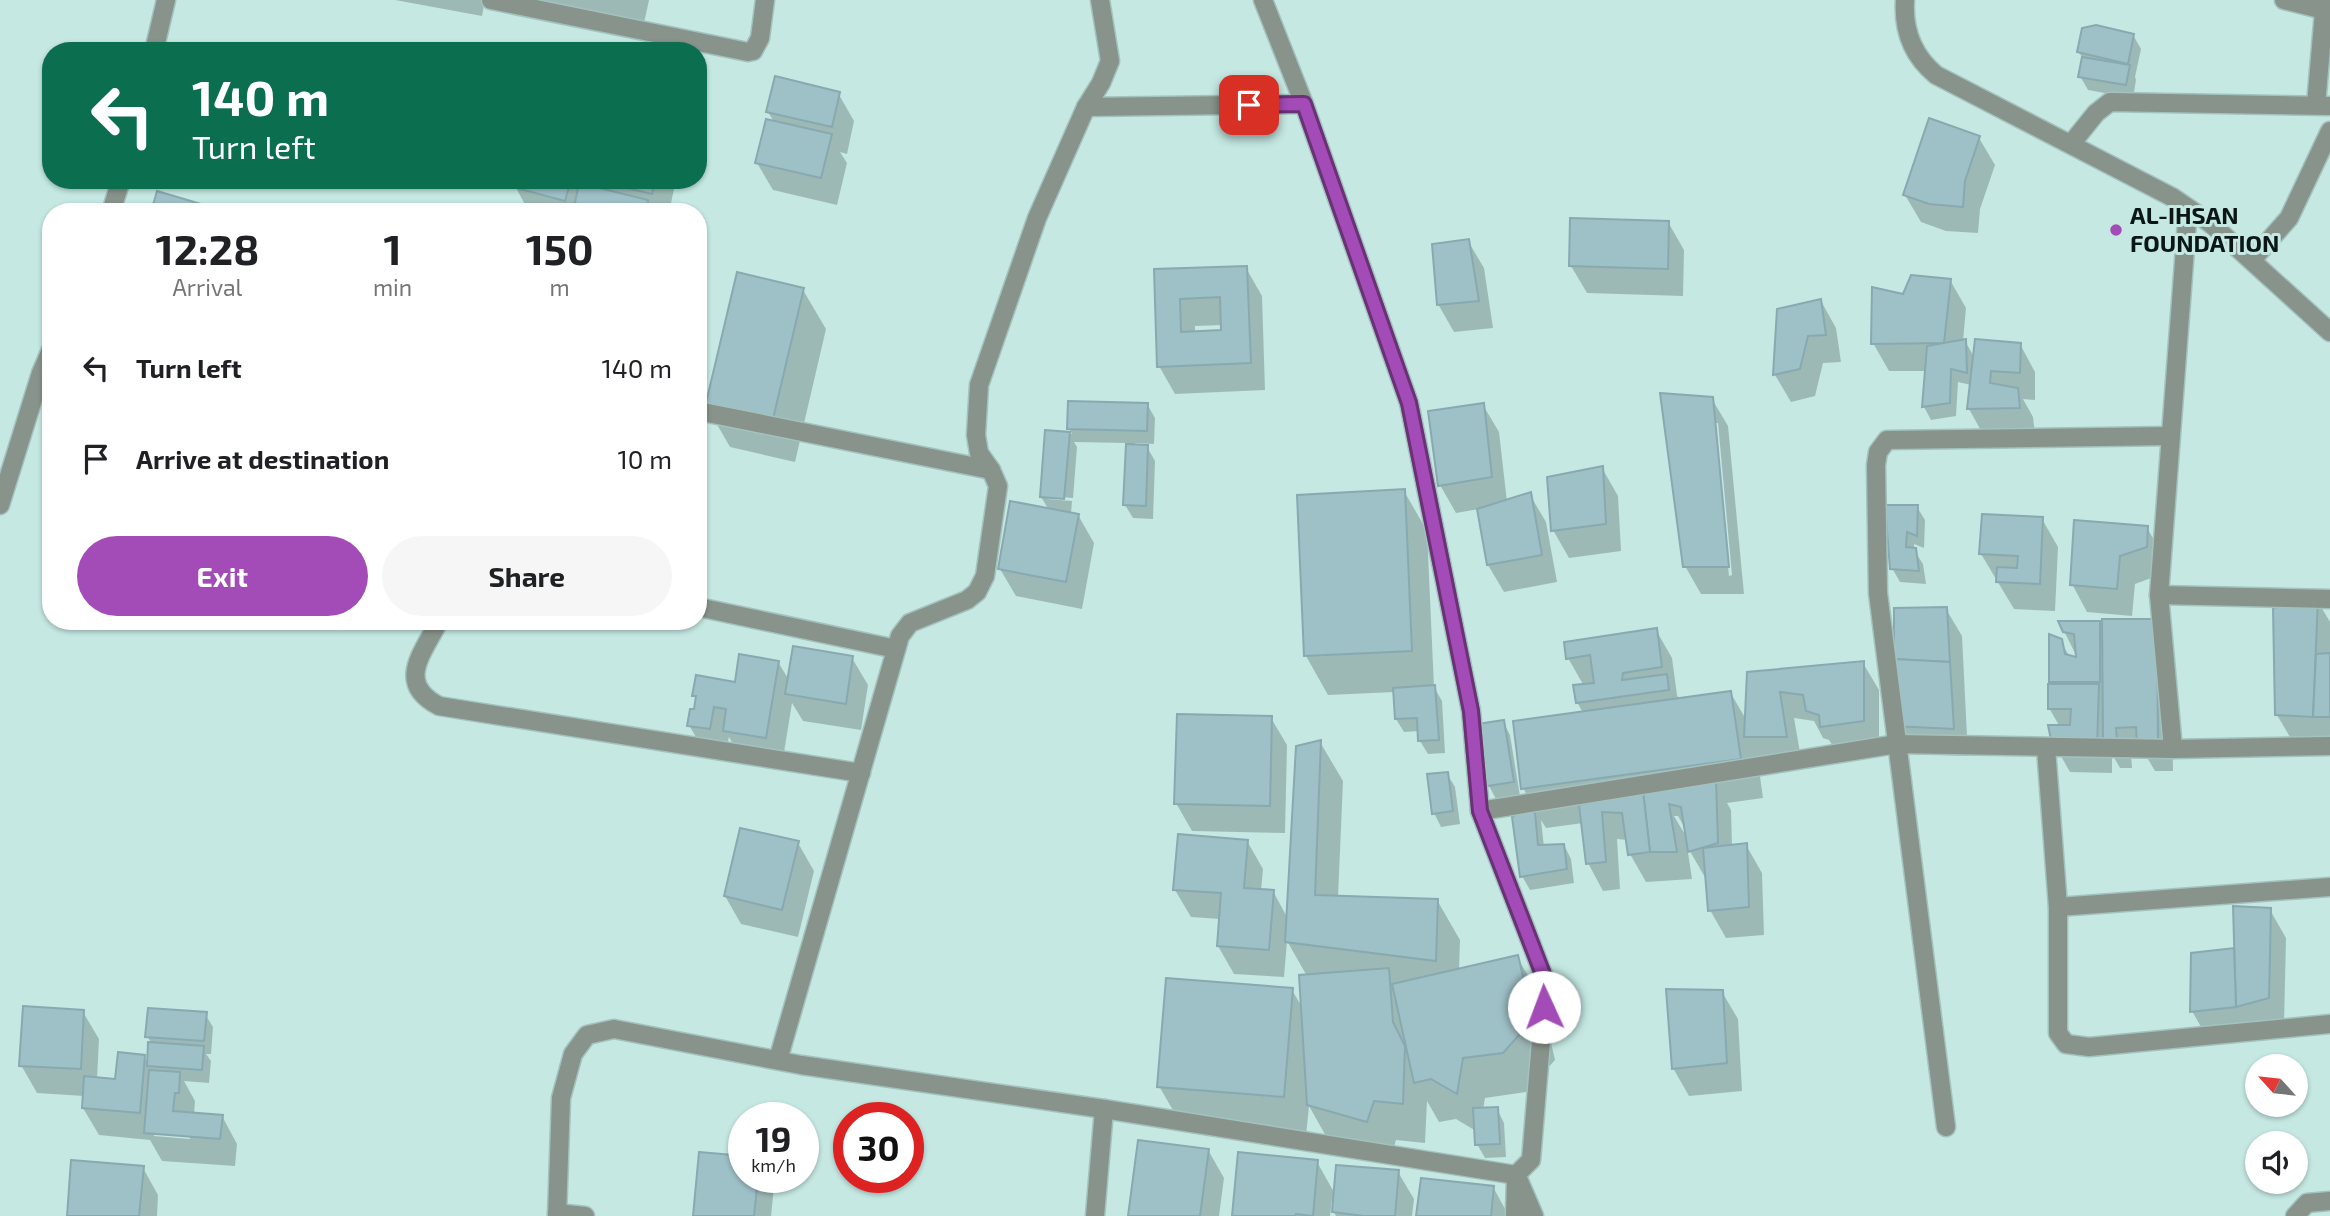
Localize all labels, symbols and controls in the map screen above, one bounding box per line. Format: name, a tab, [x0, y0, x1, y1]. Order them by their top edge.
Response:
text: 140 m	[192, 67, 329, 126]
icon: left	[77, 70, 168, 161]
pin	[1219, 75, 1279, 135]
icon: arrive	[1230, 86, 1268, 124]
text: Turn left	[192, 127, 316, 165]
place label: AL-IHSAN FOUNDATION	[2130, 200, 2279, 257]
marker: AL-IHSAN FOUNDATION	[2108, 222, 2124, 238]
text: 12:28	[156, 223, 259, 273]
text: 1	[383, 223, 402, 273]
text: 150	[526, 223, 593, 273]
text: Arrival	[172, 273, 242, 301]
text: min	[373, 273, 412, 301]
text: m	[549, 273, 570, 301]
icon: left	[77, 349, 115, 387]
text: Turn left	[136, 352, 242, 383]
text: 140 m	[601, 352, 672, 383]
icon: arrive	[77, 440, 115, 478]
text: Arrive at destination	[136, 443, 389, 474]
text: 10 m	[617, 443, 672, 474]
button: Exit	[77, 536, 368, 616]
button: Share	[382, 536, 672, 616]
position arrow	[1507, 970, 1581, 1044]
north arrow	[2245, 1054, 2308, 1116]
map controls	[2245, 1054, 2308, 1194]
speed limit sign: 30	[833, 1102, 924, 1193]
text: 19	[756, 1117, 791, 1159]
button: sound	[2245, 1131, 2308, 1194]
text: km/h	[751, 1154, 796, 1176]

